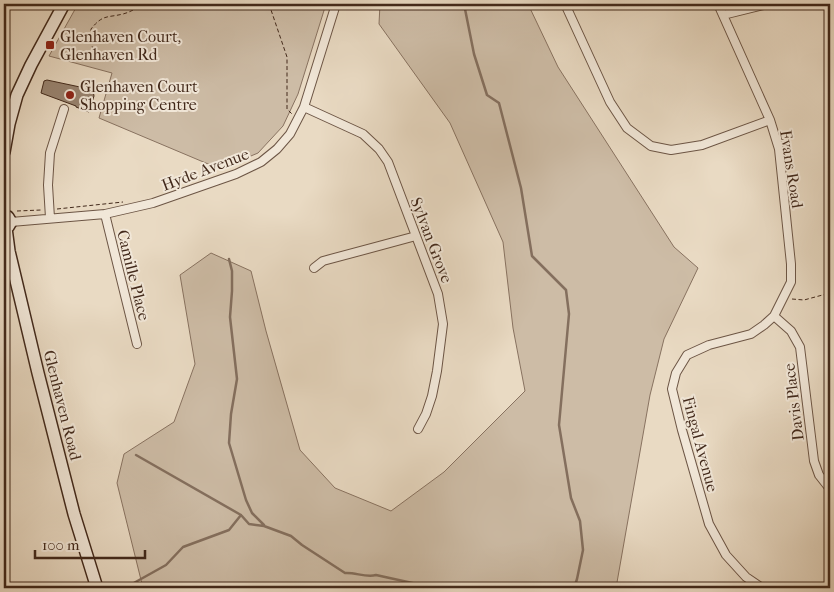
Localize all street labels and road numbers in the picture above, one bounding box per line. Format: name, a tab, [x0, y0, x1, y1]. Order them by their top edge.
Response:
street label: Evans Road	[776, 129, 807, 210]
street label: Hyde Avenue	[159, 144, 252, 195]
street label: Sylvan Grove	[407, 195, 457, 286]
street label: Camille Place	[113, 228, 154, 322]
street label: Glenhaven Road	[40, 348, 85, 462]
street label: Davis Place	[779, 362, 808, 442]
street label: Fingal Avenue	[679, 394, 722, 494]

